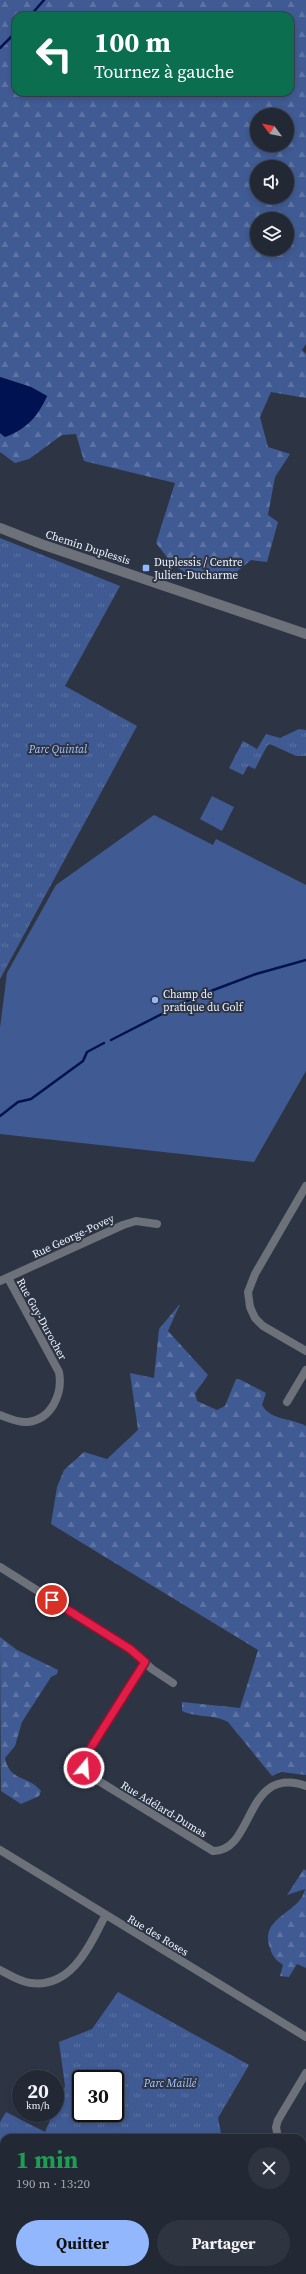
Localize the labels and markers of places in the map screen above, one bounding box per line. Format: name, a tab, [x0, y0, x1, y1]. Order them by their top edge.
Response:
place label: Duplessis / Centre Julien-Ducharme	[153, 555, 243, 583]
marker: Duplessis / Centre Julien-Ducharme	[141, 563, 151, 573]
place label: Champ de pratique du Golf	[163, 987, 244, 1015]
marker: Champ de pratique du Golf	[150, 995, 160, 1005]
pin	[35, 1583, 69, 1617]

